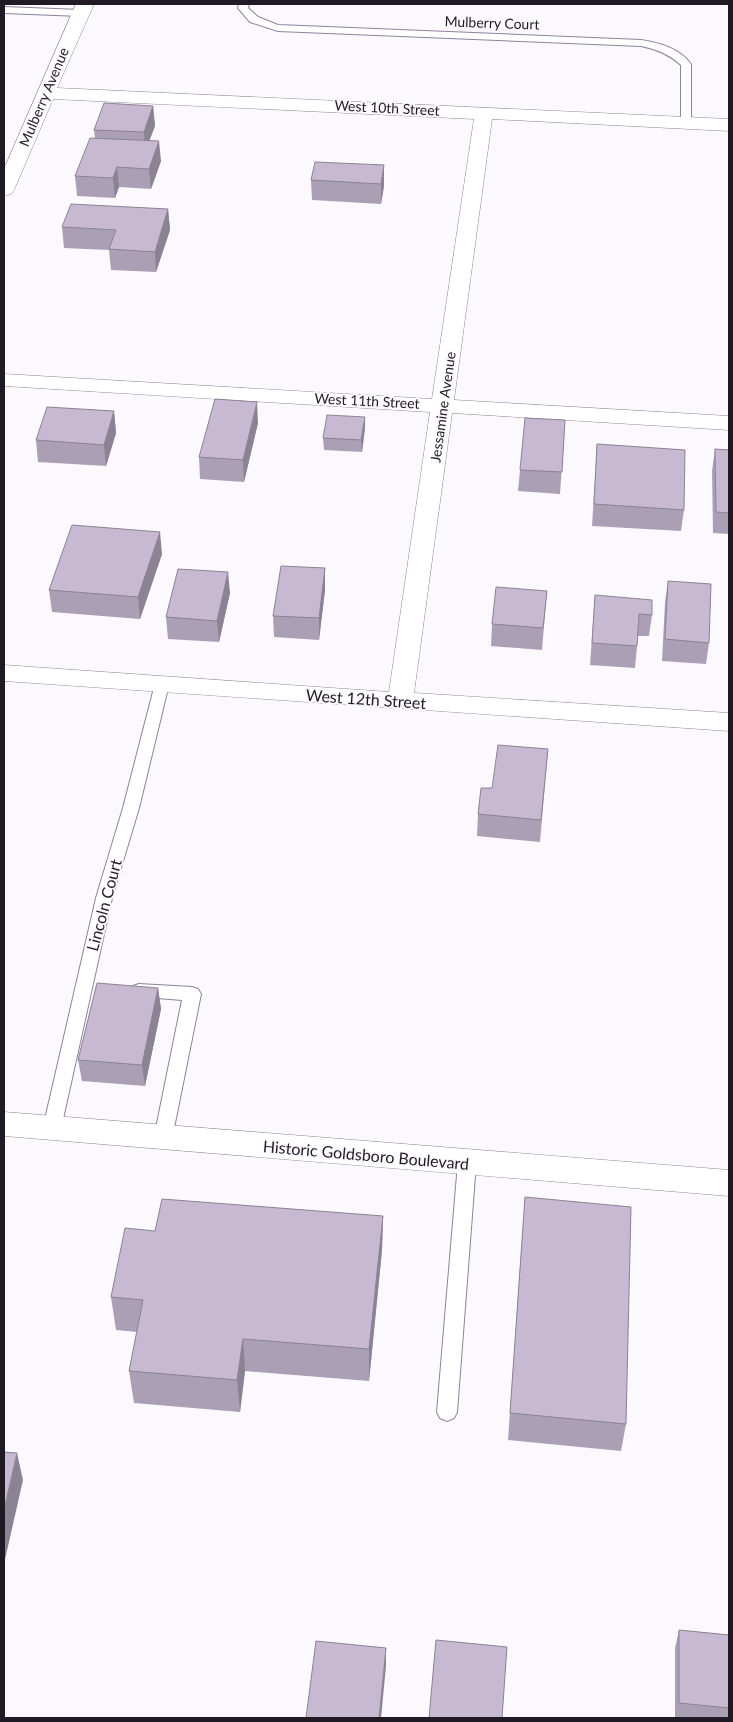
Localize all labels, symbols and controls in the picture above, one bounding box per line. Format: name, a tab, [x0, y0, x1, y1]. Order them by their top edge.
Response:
street label: Mulberry Court	[444, 12, 540, 33]
street label: Mulberry Avenue	[15, 45, 72, 149]
street label: West 10th Street	[334, 96, 440, 119]
street label: Jessamine Avenue	[426, 350, 459, 463]
street label: West 11th Street	[314, 389, 420, 412]
street label: West 12th Street	[305, 685, 427, 712]
street label: Lincoln Court	[82, 857, 125, 953]
street label: Historic Goldsboro Boulevard	[262, 1136, 470, 1173]

